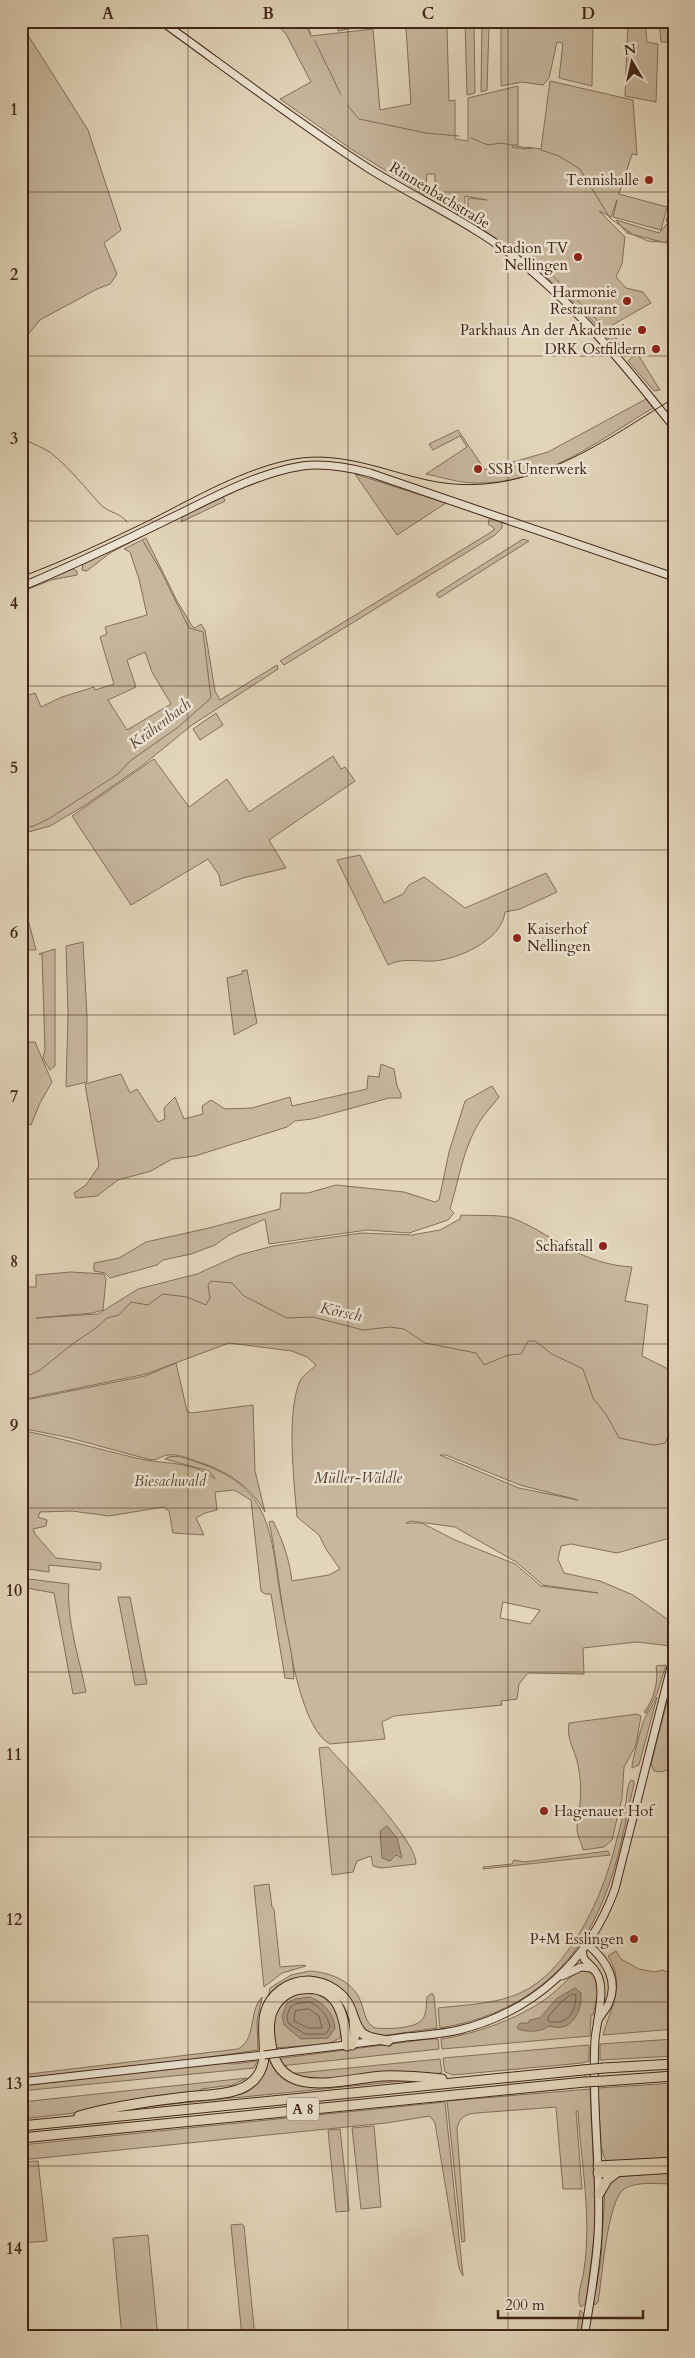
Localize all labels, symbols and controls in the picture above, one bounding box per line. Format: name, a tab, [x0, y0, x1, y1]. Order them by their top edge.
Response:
text: A	[102, 3, 114, 25]
text: B	[262, 3, 274, 25]
text: C	[422, 3, 434, 25]
text: D	[581, 3, 595, 25]
north arrow	[608, 38, 658, 88]
text: N	[623, 39, 638, 60]
text: 1	[10, 99, 18, 121]
street label: Rinnenbachstraße	[386, 157, 494, 233]
place label: Tennishalle	[566, 170, 639, 190]
marker: Tennishalle	[643, 174, 655, 186]
place label: Stadion TV Nellingen	[494, 238, 568, 275]
marker: Stadion TV Nellingen	[572, 251, 584, 263]
text: 2	[10, 264, 18, 286]
place label: Harmonie Restaurant	[550, 282, 617, 319]
marker: Harmonie Restaurant	[621, 295, 633, 307]
place label: Parkhaus An der Akademie	[460, 320, 632, 340]
marker: Parkhaus An der Akademie	[636, 324, 648, 336]
place label: DRK Ostfildern	[544, 339, 646, 359]
marker: DRK Ostfildern	[650, 343, 662, 355]
text: 3	[10, 428, 18, 450]
place label: SSB Unterwerk	[488, 459, 587, 479]
marker: SSB Unterwerk	[472, 463, 484, 475]
text: 4	[10, 593, 18, 615]
water label: Krähenbach	[124, 693, 196, 755]
text: 5	[10, 757, 18, 779]
place label: Kaiserhof Nellingen	[527, 919, 591, 956]
text: 6	[10, 922, 18, 944]
marker: Kaiserhof Nellingen	[511, 932, 523, 944]
text: 7	[10, 1086, 18, 1108]
place label: Schafstall	[535, 1236, 593, 1256]
marker: Schafstall	[597, 1240, 609, 1252]
text: 8	[10, 1251, 18, 1273]
water label: Körsch	[318, 1297, 364, 1327]
text: 9	[10, 1415, 18, 1437]
park label: Müller-Wäldle	[314, 1468, 402, 1488]
park label: Biesachwald	[134, 1471, 207, 1491]
text: 10	[6, 1580, 22, 1602]
text: 11	[6, 1744, 22, 1766]
place label: Hagenauer Hof	[554, 1801, 655, 1821]
marker: Hagenauer Hof	[538, 1805, 550, 1817]
text: 12	[6, 1909, 22, 1931]
place label: P+M Esslingen	[530, 1929, 624, 1949]
marker: P+M Esslingen	[628, 1933, 640, 1945]
text: 13	[6, 2073, 22, 2095]
road number: A 8	[287, 2098, 319, 2120]
text: 14	[6, 2238, 22, 2260]
scale bar	[498, 2288, 642, 2320]
text: 200 m	[505, 2295, 545, 2315]

